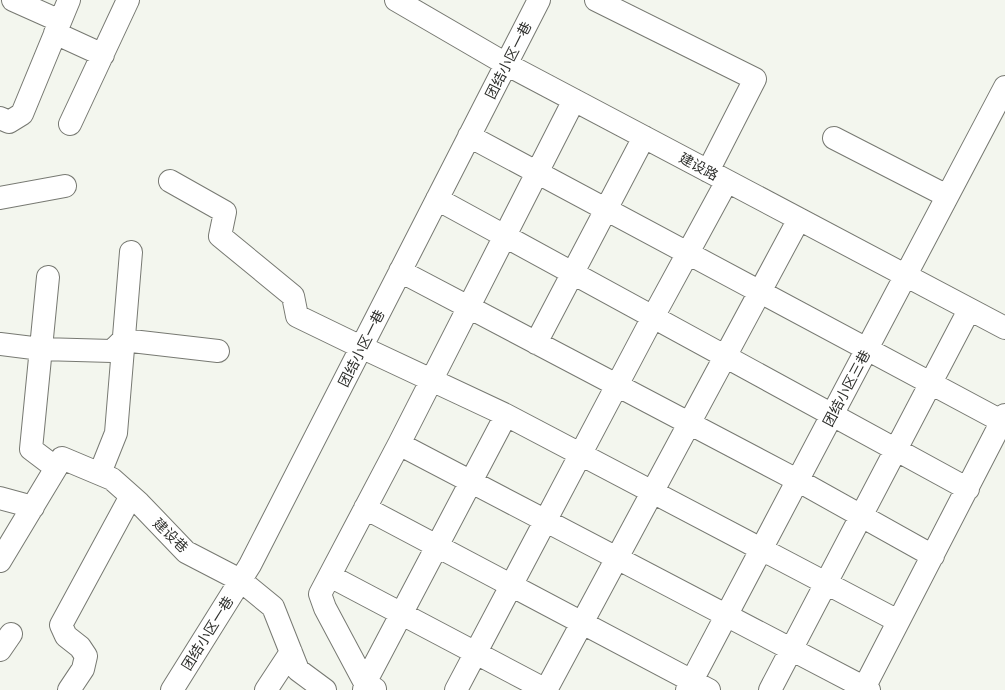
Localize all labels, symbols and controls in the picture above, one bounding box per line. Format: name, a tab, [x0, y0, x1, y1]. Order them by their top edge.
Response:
street label: 团结小区一巷	[481, 19, 535, 101]
street label: 建设路	[676, 149, 722, 183]
street label: 团结小区一巷	[334, 307, 388, 389]
street label: 团结小区三巷	[819, 347, 873, 429]
street label: 建设巷	[150, 514, 192, 556]
street label: 团结小区一巷	[178, 593, 236, 673]

